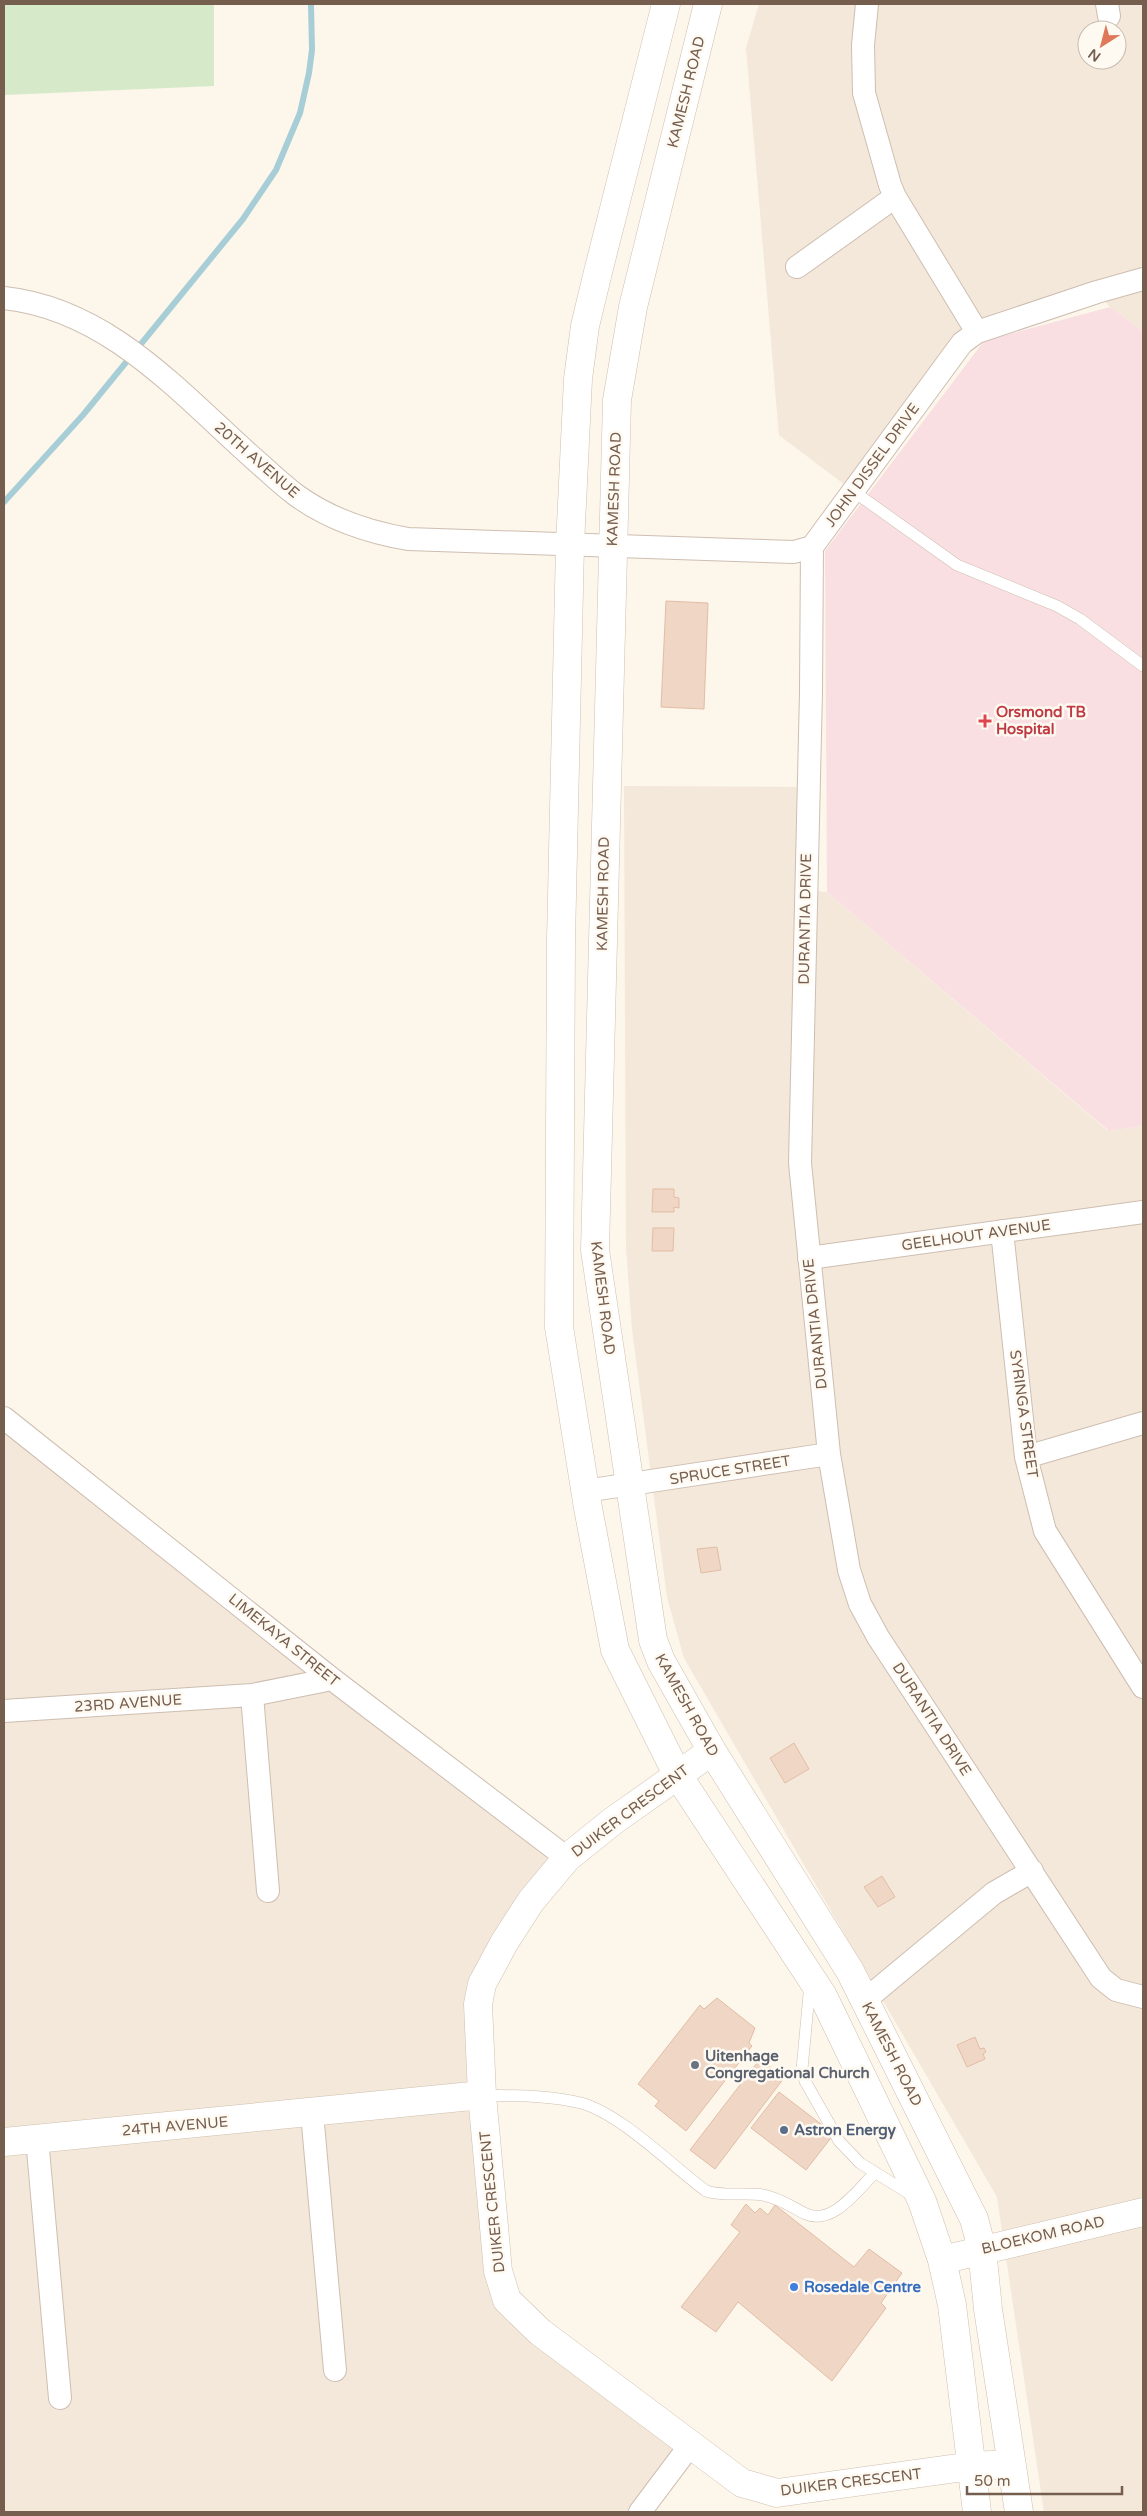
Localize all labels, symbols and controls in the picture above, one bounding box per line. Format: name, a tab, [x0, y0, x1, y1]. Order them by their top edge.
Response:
north arrow	[1077, 20, 1127, 70]
street label: KAMESH ROAD	[663, 34, 709, 150]
text: N	[1085, 45, 1104, 65]
street label: JOHN DISSEL DRIVE	[821, 400, 923, 530]
street label: 20TH AVENUE	[211, 418, 303, 502]
street label: KAMESH ROAD	[603, 431, 625, 547]
place label: Orsmond TB Hospital	[996, 703, 1086, 739]
marker: Orsmond TB Hospital	[978, 714, 992, 728]
street label: KAMESH ROAD	[593, 837, 613, 951]
street label: DURANTIA DRIVE	[795, 853, 815, 985]
street label: GEELHOUT AVENUE	[900, 1216, 1052, 1254]
street label: KAMESH ROAD	[587, 1240, 619, 1356]
street label: DURANTIA DRIVE	[799, 1258, 831, 1390]
street label: SYRINGA STREET	[1006, 1349, 1042, 1479]
street label: SPRUCE STREET	[668, 1452, 792, 1488]
street label: LIMEKAYA STREET	[225, 1590, 343, 1690]
street label: KAMESH ROAD	[651, 1651, 723, 1759]
street label: DURANTIA DRIVE	[889, 1659, 975, 1779]
street label: 23RD AVENUE	[73, 1690, 183, 1716]
street label: DUIKER CRESCENT	[568, 1761, 692, 1861]
street label: KAMESH ROAD	[858, 1999, 926, 2109]
place label: Uitenhage Congregational Church	[705, 2047, 870, 2083]
marker: Uitenhage Congregational Church	[689, 2059, 701, 2071]
street label: 24TH AVENUE	[121, 2112, 229, 2140]
place label: Astron Energy	[794, 2121, 896, 2140]
marker: Astron Energy	[778, 2124, 790, 2136]
street label: DUIKER CRESCENT	[476, 2130, 508, 2274]
street label: BLOEKOM ROAD	[980, 2212, 1106, 2258]
place label: Rosedale Centre	[804, 2278, 921, 2296]
marker: Rosedale Centre	[788, 2281, 800, 2293]
street label: DUIKER CRESCENT	[779, 2464, 923, 2500]
scale bar	[967, 2464, 1122, 2496]
text: 50 m	[974, 2472, 1011, 2490]

